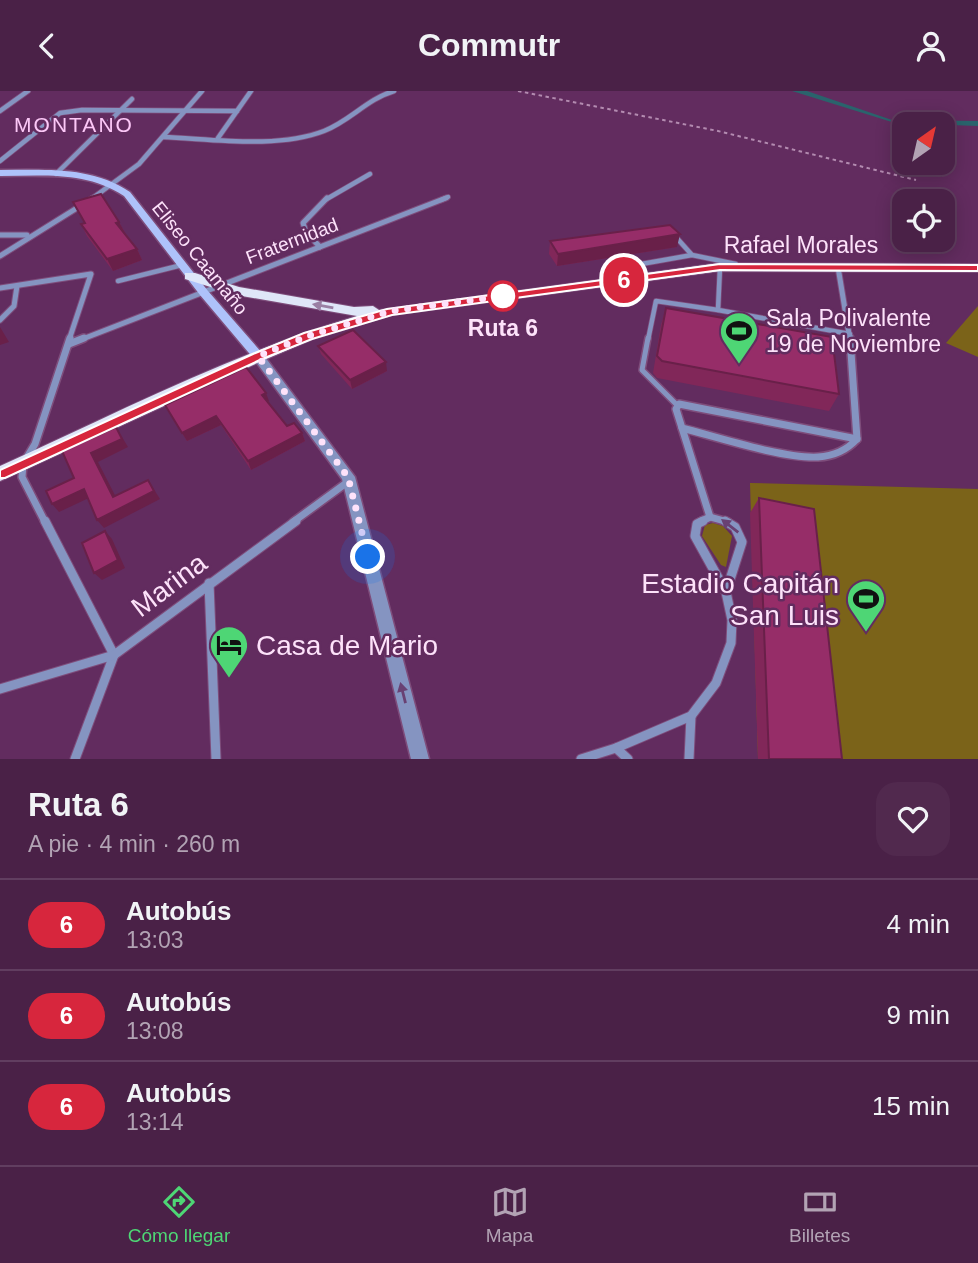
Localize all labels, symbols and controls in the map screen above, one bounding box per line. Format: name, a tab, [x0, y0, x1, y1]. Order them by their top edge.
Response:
icon: back	[28, 27, 66, 65]
text: Commutr	[418, 27, 560, 63]
icon: person	[912, 27, 950, 65]
north arrow	[892, 112, 956, 175]
map controls	[892, 112, 955, 252]
district label: MONTANO	[14, 113, 134, 136]
button: locate	[892, 189, 955, 252]
street label: Eliseo Caamaño	[148, 197, 252, 319]
street label: Fraternidad	[243, 214, 341, 268]
street label: Rafael Morales	[724, 232, 878, 258]
line badge: 6	[601, 257, 647, 303]
text: 6	[617, 266, 631, 293]
marker: Ruta 6	[488, 281, 518, 311]
one-way arrow	[312, 301, 334, 312]
place label: Sala Polivalente 19 de Noviembre	[766, 305, 941, 357]
sports icon: Sala Polivalente 19 de Noviembre	[718, 310, 760, 365]
place label: Ruta 6	[468, 315, 538, 341]
one-way arrow	[721, 519, 740, 533]
your location	[350, 539, 385, 574]
street label: Marina	[125, 547, 213, 623]
place label: Estadio Capitán San Luis	[641, 568, 839, 631]
sports icon: Estadio Capitán San Luis	[845, 578, 887, 633]
hotel icon: Casa de Mario	[208, 624, 250, 679]
place label: Casa de Mario	[256, 630, 438, 661]
one-way arrow	[397, 682, 408, 704]
button: heart	[876, 782, 950, 856]
text: Ruta 6	[28, 786, 129, 823]
text: A pie · 4 min · 260 m	[28, 831, 240, 857]
text: Autobús	[126, 896, 231, 926]
text: 4 min	[886, 909, 950, 939]
text: 6	[60, 911, 73, 938]
text: 13:03	[126, 927, 184, 953]
text: Autobús	[126, 987, 231, 1017]
text: 9 min	[886, 1000, 950, 1030]
text: 6	[60, 1002, 73, 1029]
text: 13:08	[126, 1018, 184, 1044]
text: Autobús	[126, 1078, 231, 1108]
text: 15 min	[872, 1091, 950, 1121]
text: 6	[60, 1093, 73, 1120]
text: 13:14	[126, 1109, 184, 1135]
tab: Cómo llegar	[128, 1183, 230, 1247]
tab: Mapa	[486, 1183, 533, 1247]
tab: Billetes	[789, 1183, 850, 1247]

